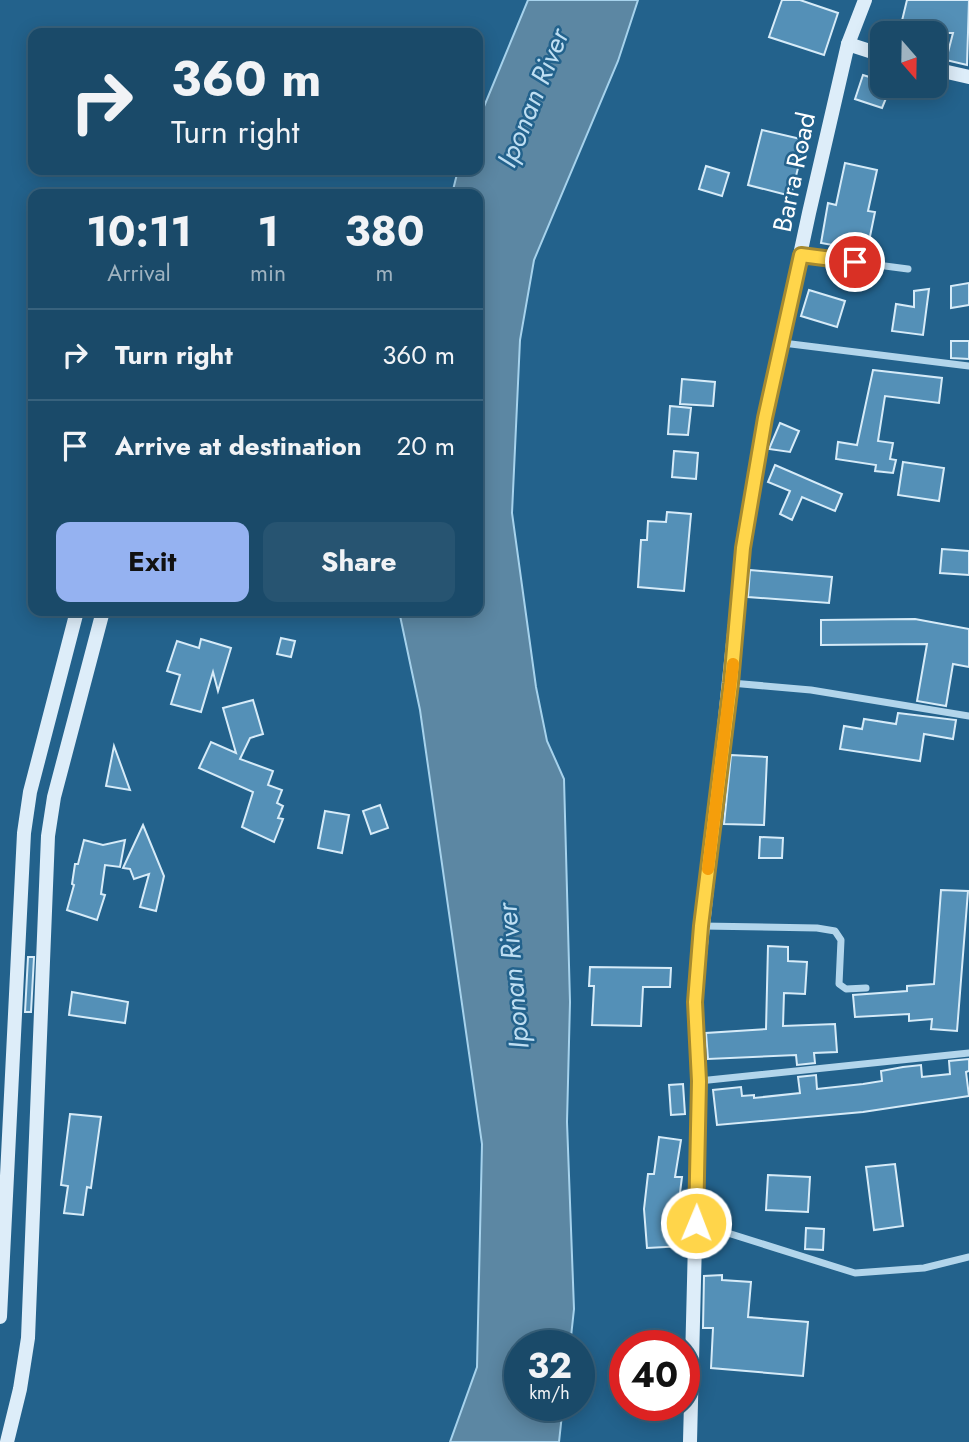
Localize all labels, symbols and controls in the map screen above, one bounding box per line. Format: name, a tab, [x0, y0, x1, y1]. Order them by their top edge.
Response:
water label: Iponan River	[487, 21, 580, 174]
north arrow	[870, 21, 947, 98]
map controls	[870, 21, 947, 98]
text: 360 m	[171, 44, 322, 114]
icon: right	[56, 56, 147, 147]
text: Turn right	[171, 109, 300, 155]
street label: Barra Road	[763, 109, 825, 235]
text: 10:11	[86, 201, 192, 262]
text: 1	[257, 201, 279, 262]
text: 380	[344, 201, 425, 262]
pin	[825, 232, 885, 292]
icon: arrive	[836, 243, 874, 281]
text: Arrival	[107, 256, 171, 290]
text: min	[250, 256, 286, 290]
text: m	[376, 256, 394, 290]
icon: right	[56, 336, 94, 374]
text: Turn right	[115, 336, 233, 374]
text: 360 m	[382, 336, 455, 374]
icon: arrive	[56, 427, 94, 465]
text: Arrive at destination	[115, 427, 362, 465]
text: 20 m	[397, 427, 455, 465]
button: Exit	[56, 522, 249, 602]
button: Share	[263, 522, 455, 602]
water label: Iponan River	[486, 900, 540, 1051]
position arrow	[659, 1186, 733, 1260]
speed limit sign: 40	[609, 1330, 700, 1421]
text: 32	[527, 1341, 572, 1391]
text: km/h	[529, 1380, 570, 1406]

